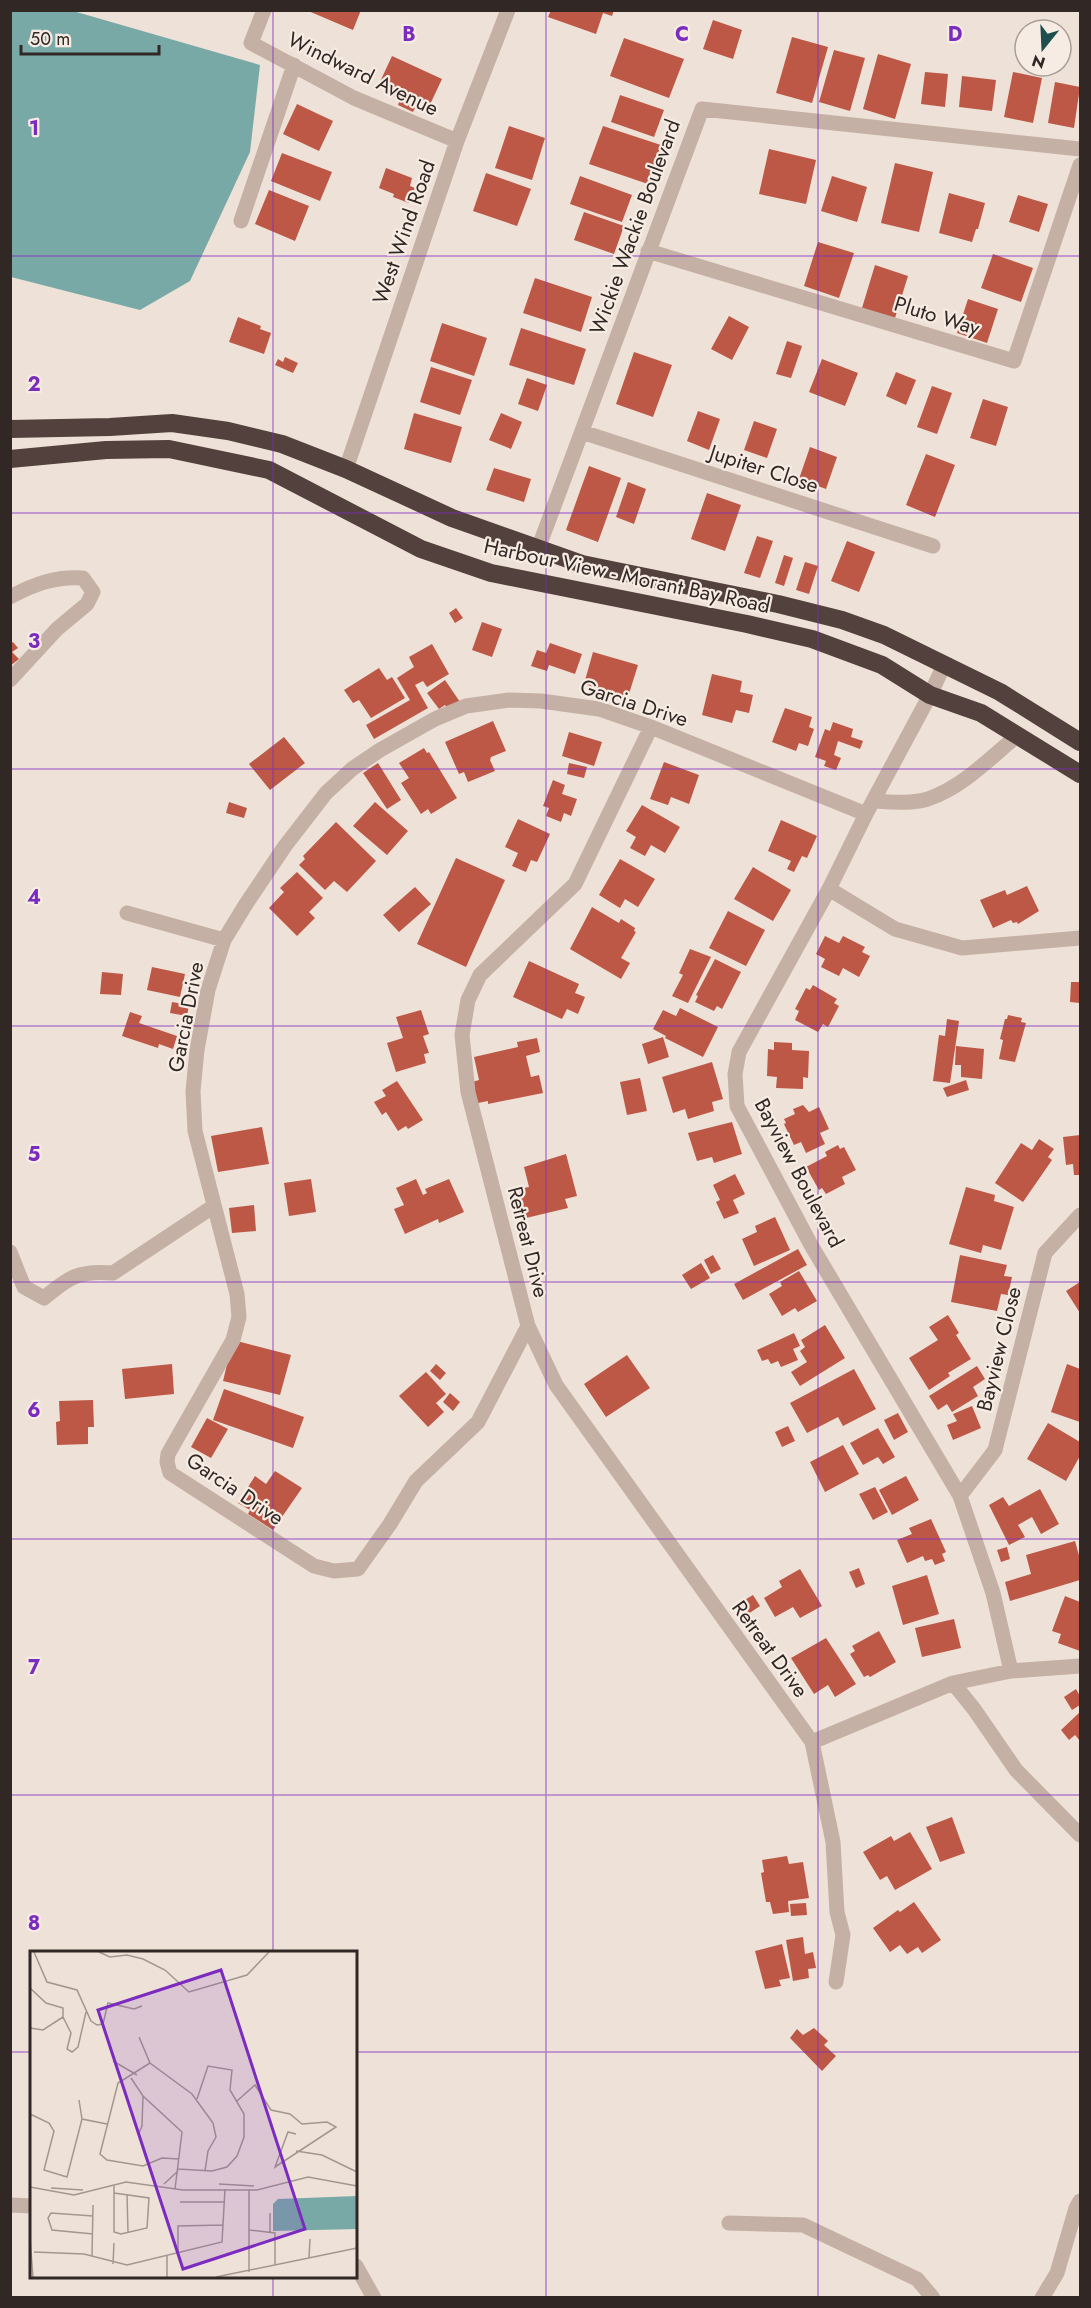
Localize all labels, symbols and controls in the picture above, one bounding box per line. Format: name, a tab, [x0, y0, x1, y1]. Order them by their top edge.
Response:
scale bar	[21, 18, 159, 56]
north arrow	[1013, 18, 1073, 78]
text: B	[402, 20, 416, 49]
text: C	[675, 20, 689, 49]
text: D	[948, 20, 962, 49]
street label: Windward Avenue	[282, 24, 444, 124]
text: 50 m	[30, 26, 70, 52]
text: N	[1029, 49, 1048, 75]
text: 1	[29, 114, 39, 143]
street label: Wickie Wackie Boulevard	[582, 115, 688, 339]
street label: West Wind Road	[365, 156, 443, 308]
street label: Pluto Way	[890, 289, 984, 343]
text: 2	[27, 370, 41, 399]
street label: Jupiter Close	[703, 436, 822, 501]
street label: Harbour View - Morant Bay Road	[481, 531, 773, 621]
text: 3	[28, 627, 40, 656]
street label: Garcia Drive	[576, 671, 692, 735]
text: 4	[27, 883, 41, 912]
street label: Garcia Drive	[161, 959, 211, 1075]
street label: Bayview Boulevard	[747, 1093, 851, 1253]
text: 5	[28, 1140, 41, 1169]
street label: Retreat Drive	[500, 1183, 556, 1301]
street label: Bayview Close	[969, 1283, 1029, 1414]
text: 6	[27, 1396, 41, 1425]
street label: Garcia Drive	[180, 1445, 290, 1533]
street label: Retreat Drive	[725, 1594, 816, 1704]
text: 7	[28, 1653, 41, 1682]
text: 8	[28, 1909, 40, 1938]
inset map	[30, 1951, 357, 2278]

